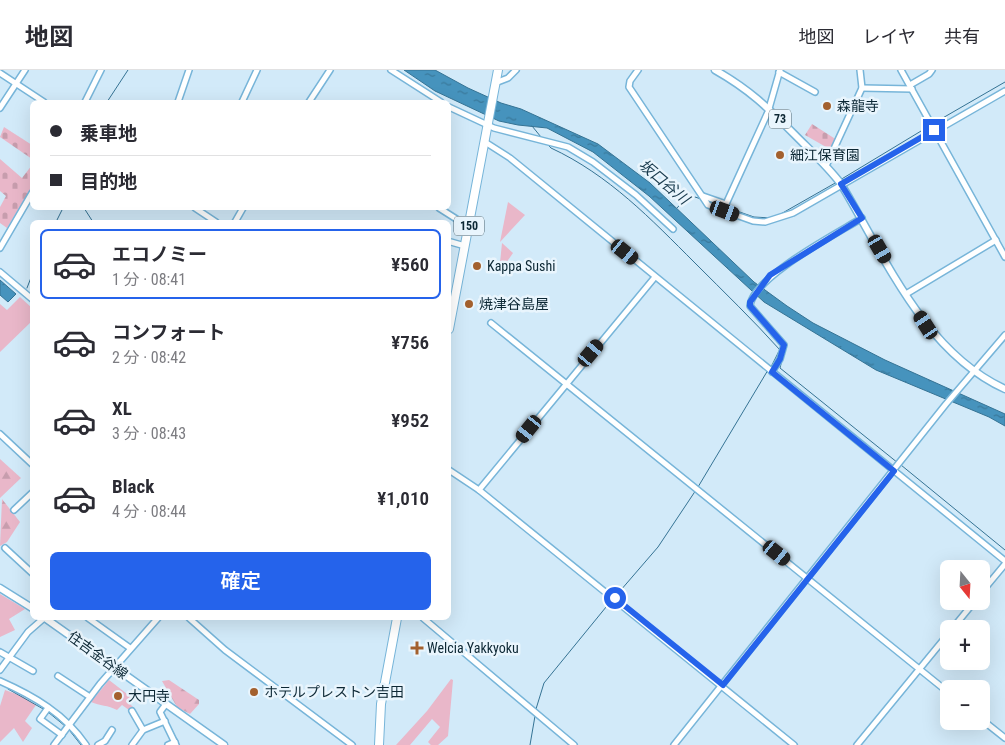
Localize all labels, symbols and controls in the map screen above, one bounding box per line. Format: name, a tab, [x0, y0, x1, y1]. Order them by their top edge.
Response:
text: 地図	[25, 23, 73, 51]
text: 地図	[799, 26, 835, 47]
text: レイヤ	[863, 26, 916, 47]
text: 共有	[944, 26, 980, 47]
place label: 森龍寺	[837, 98, 879, 114]
marker: 森龍寺	[821, 100, 833, 112]
road number: 73	[769, 110, 791, 129]
route end	[923, 119, 945, 141]
text: 乗車地	[80, 122, 137, 145]
place label: 細江保育園	[790, 147, 860, 163]
marker: 細江保育園	[774, 149, 786, 161]
water label: 坂口谷川	[635, 156, 694, 209]
text: 目的地	[80, 170, 137, 193]
car	[708, 199, 741, 223]
road number: 150	[454, 216, 484, 236]
car	[866, 232, 893, 266]
car	[608, 237, 641, 267]
icon: car	[52, 242, 97, 287]
text: エコノミー	[112, 243, 207, 266]
text: ¥560	[391, 253, 429, 276]
place label: Kappa Sushi	[487, 258, 555, 274]
marker: Kappa Sushi	[471, 260, 483, 272]
text: 1 分 · 08:41	[112, 270, 186, 289]
place label: 焼津谷島屋	[479, 296, 549, 312]
marker: 焼津谷島屋	[463, 298, 475, 310]
car	[911, 308, 940, 342]
icon: car	[52, 320, 97, 365]
text: コンフォート	[112, 321, 225, 344]
text: ¥756	[391, 331, 429, 354]
car	[575, 337, 606, 369]
text: 2 分 · 08:42	[112, 348, 186, 367]
text: XL	[112, 397, 132, 420]
icon: car	[52, 398, 97, 443]
text: ¥952	[391, 409, 429, 432]
car	[513, 413, 544, 445]
text: 3 分 · 08:43	[112, 424, 186, 443]
text: Black	[112, 475, 154, 498]
icon: car	[52, 476, 97, 521]
text: ¥1,010	[377, 487, 429, 510]
text: 4 分 · 08:44	[112, 502, 186, 521]
car	[760, 538, 793, 568]
button: 確定	[50, 552, 431, 610]
north arrow	[940, 560, 990, 610]
map controls	[940, 560, 990, 730]
route start	[604, 587, 626, 609]
button: +	[940, 620, 990, 670]
street label: 住吉金谷線	[65, 628, 131, 682]
place label: Welcia Yakkyoku	[427, 640, 519, 656]
marker: Welcia Yakkyoku	[411, 642, 423, 654]
button: −	[940, 680, 990, 730]
place label: ホテルプレストン吉田	[264, 684, 404, 700]
marker: ホテルプレストン吉田	[248, 686, 260, 698]
place label: 大円寺	[128, 688, 170, 704]
marker: 大円寺	[112, 690, 124, 702]

